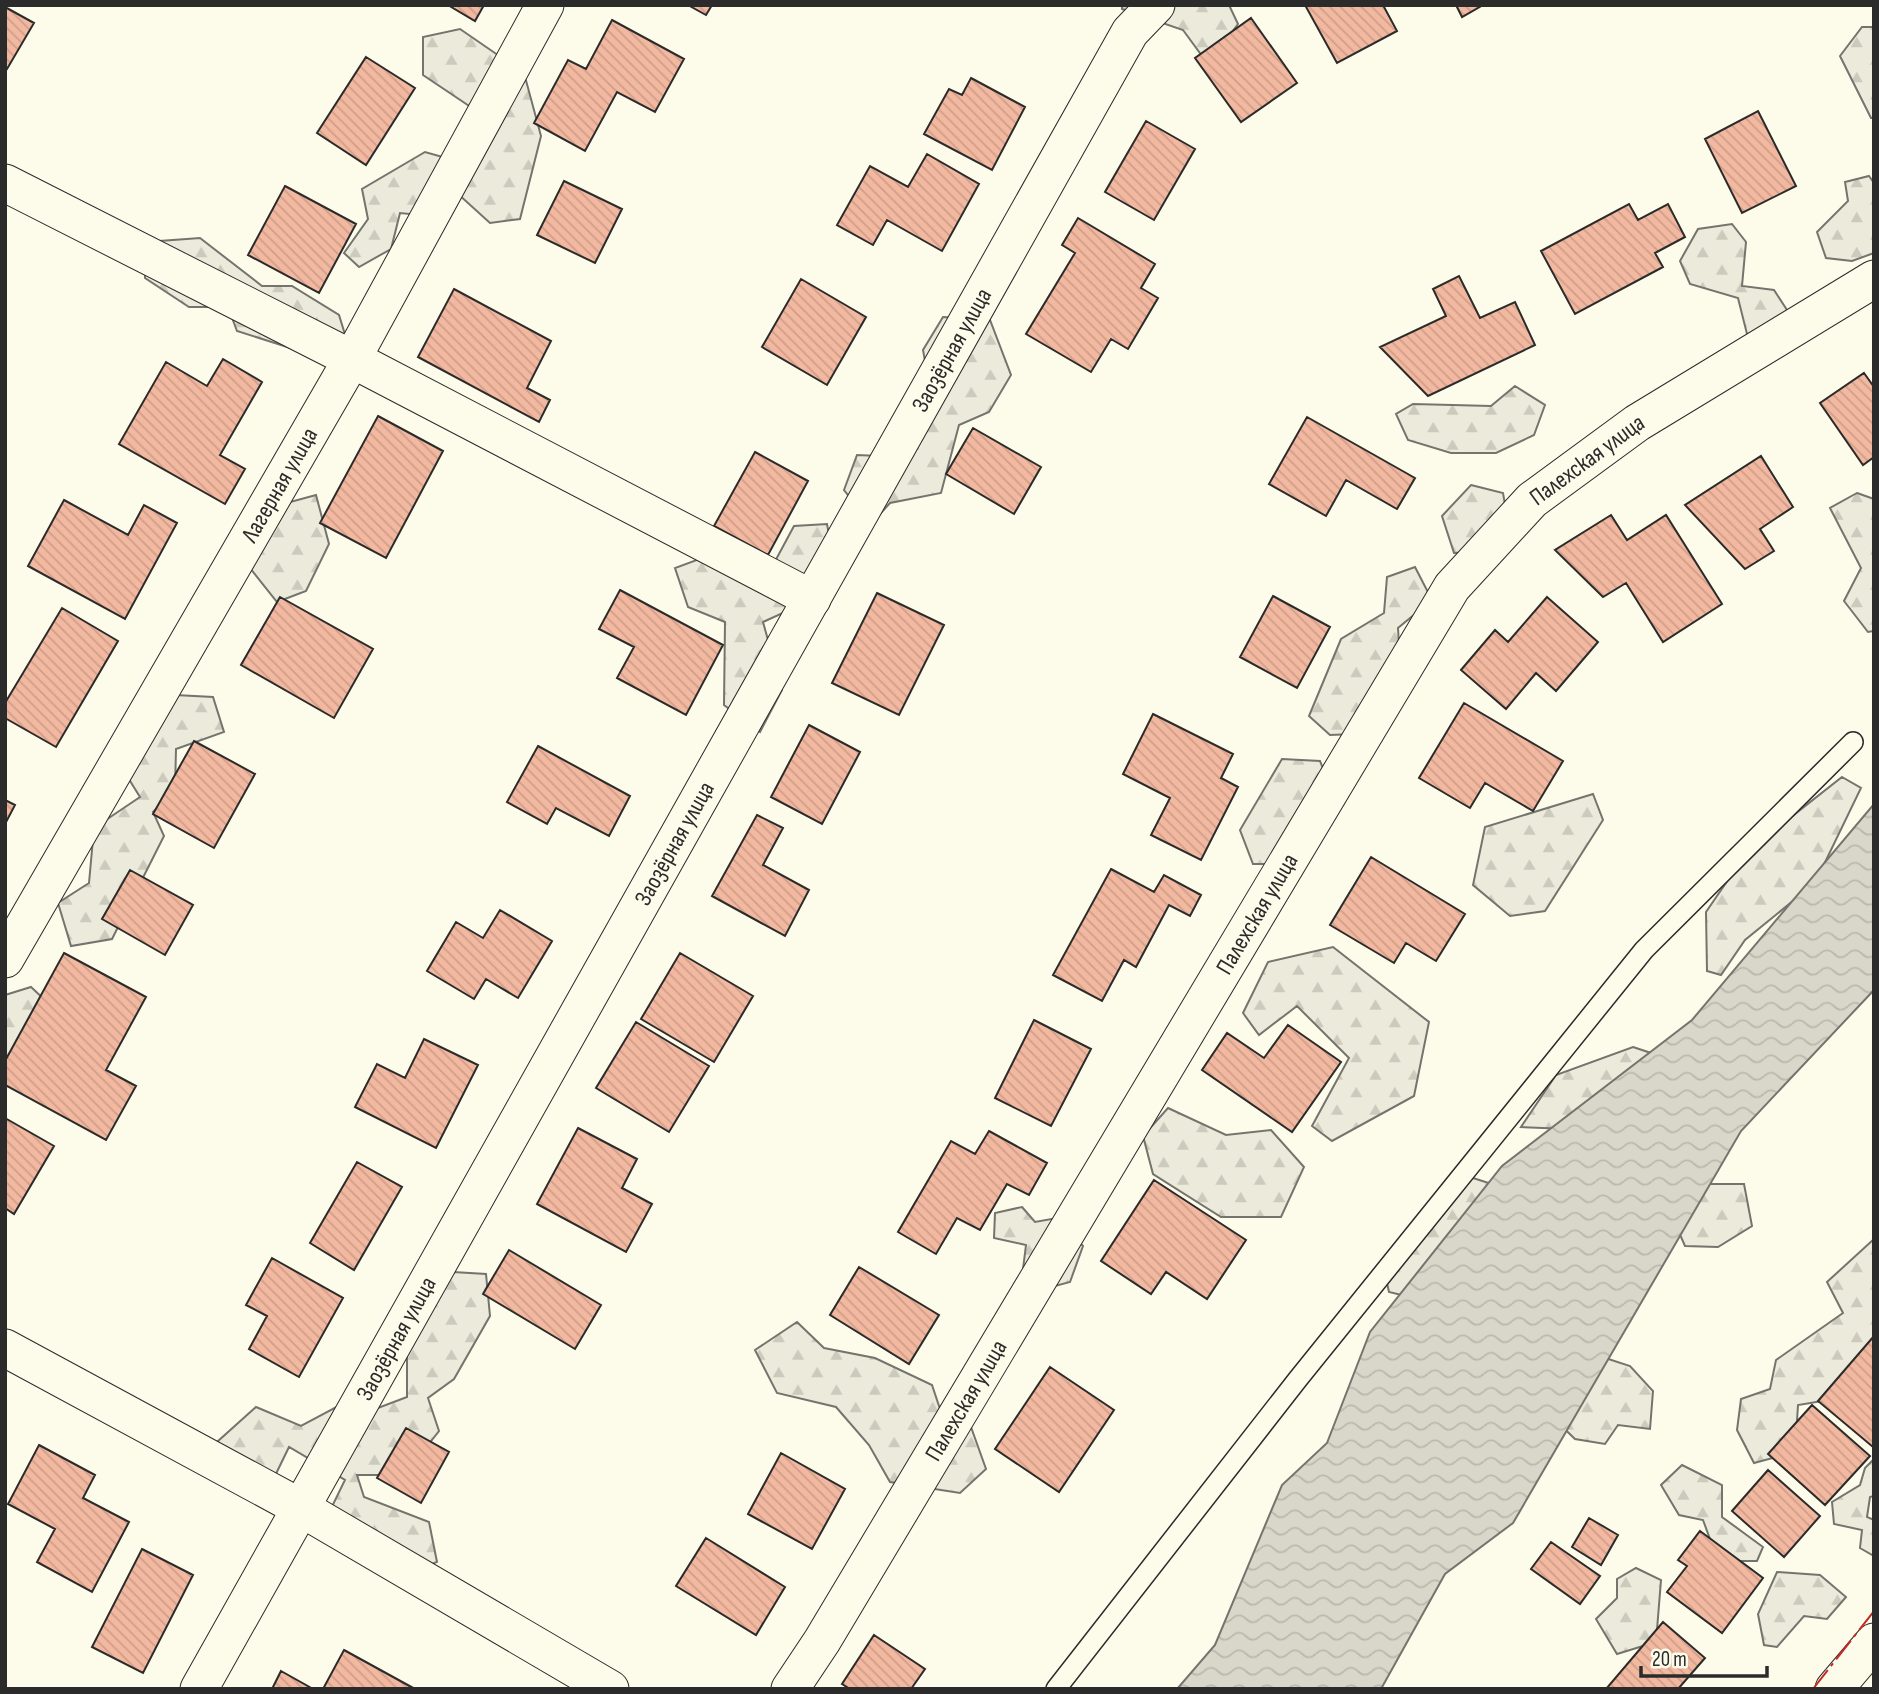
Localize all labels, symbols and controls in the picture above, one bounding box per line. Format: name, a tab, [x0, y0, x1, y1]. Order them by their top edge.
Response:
street label: Заозёрная улица	[906, 283, 998, 417]
street label: Палехская улица	[1524, 408, 1650, 512]
street label: Лагерная улица	[235, 422, 324, 548]
street label: Заозёрная улица	[628, 777, 721, 911]
street label: Палехская улица	[1210, 848, 1304, 980]
street label: Заозёрная улица	[350, 1272, 443, 1406]
street label: Палехская улица	[919, 1335, 1014, 1466]
scale bar	[1641, 1634, 1767, 1678]
text: 20 m	[1652, 1647, 1687, 1672]

